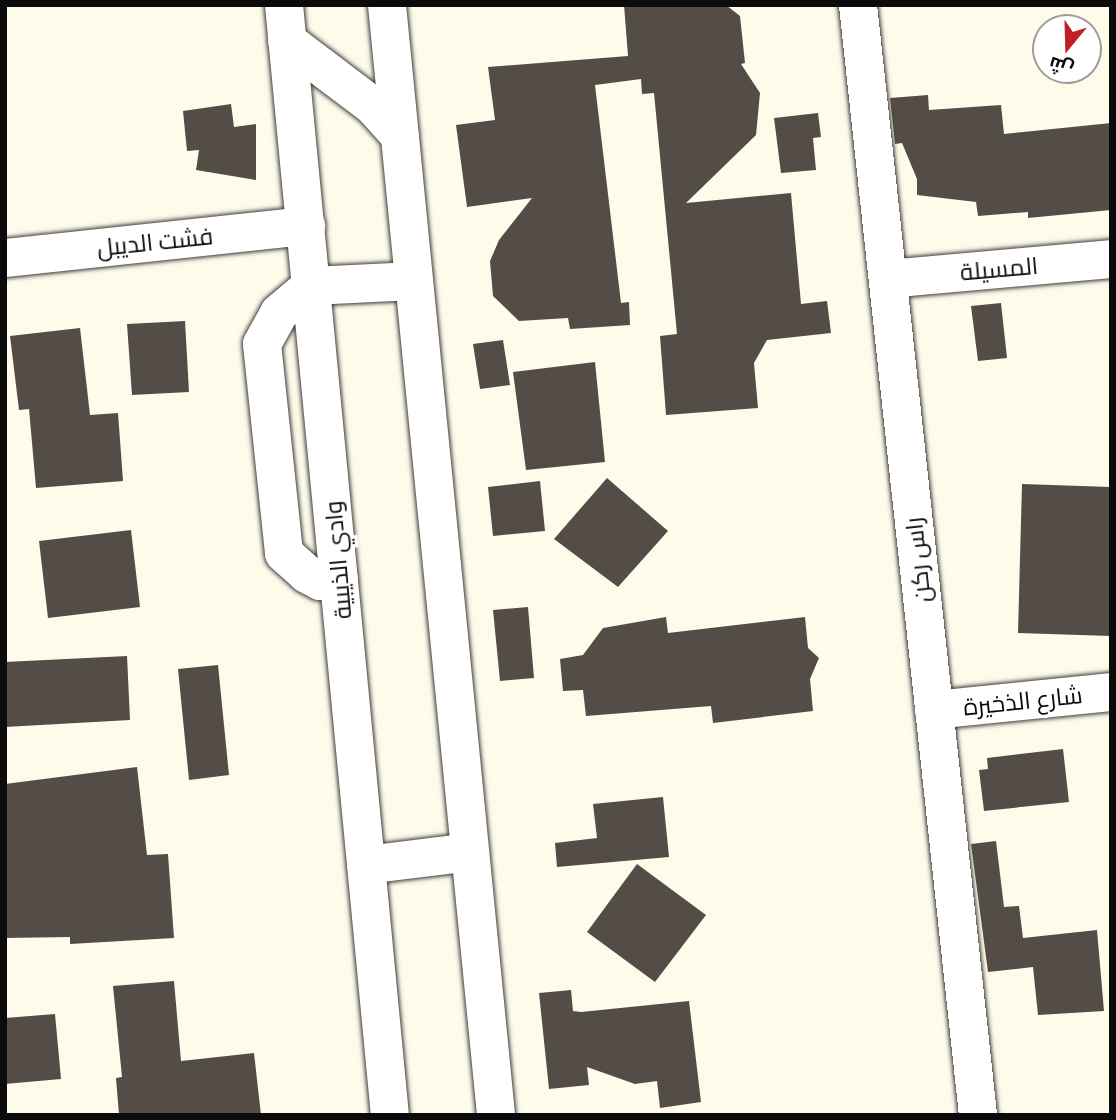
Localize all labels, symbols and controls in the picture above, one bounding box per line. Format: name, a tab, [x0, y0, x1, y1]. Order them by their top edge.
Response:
north arrow	[1032, 14, 1102, 84]
text: ش	[1045, 52, 1076, 82]
street label: فشت الديبل	[95, 222, 215, 262]
street label: المسيلة	[959, 251, 1039, 287]
street label: وادي الذيبية	[318, 500, 358, 620]
street label: راس ركن	[899, 516, 937, 604]
street label: شارع الذخيرة	[962, 680, 1084, 722]

